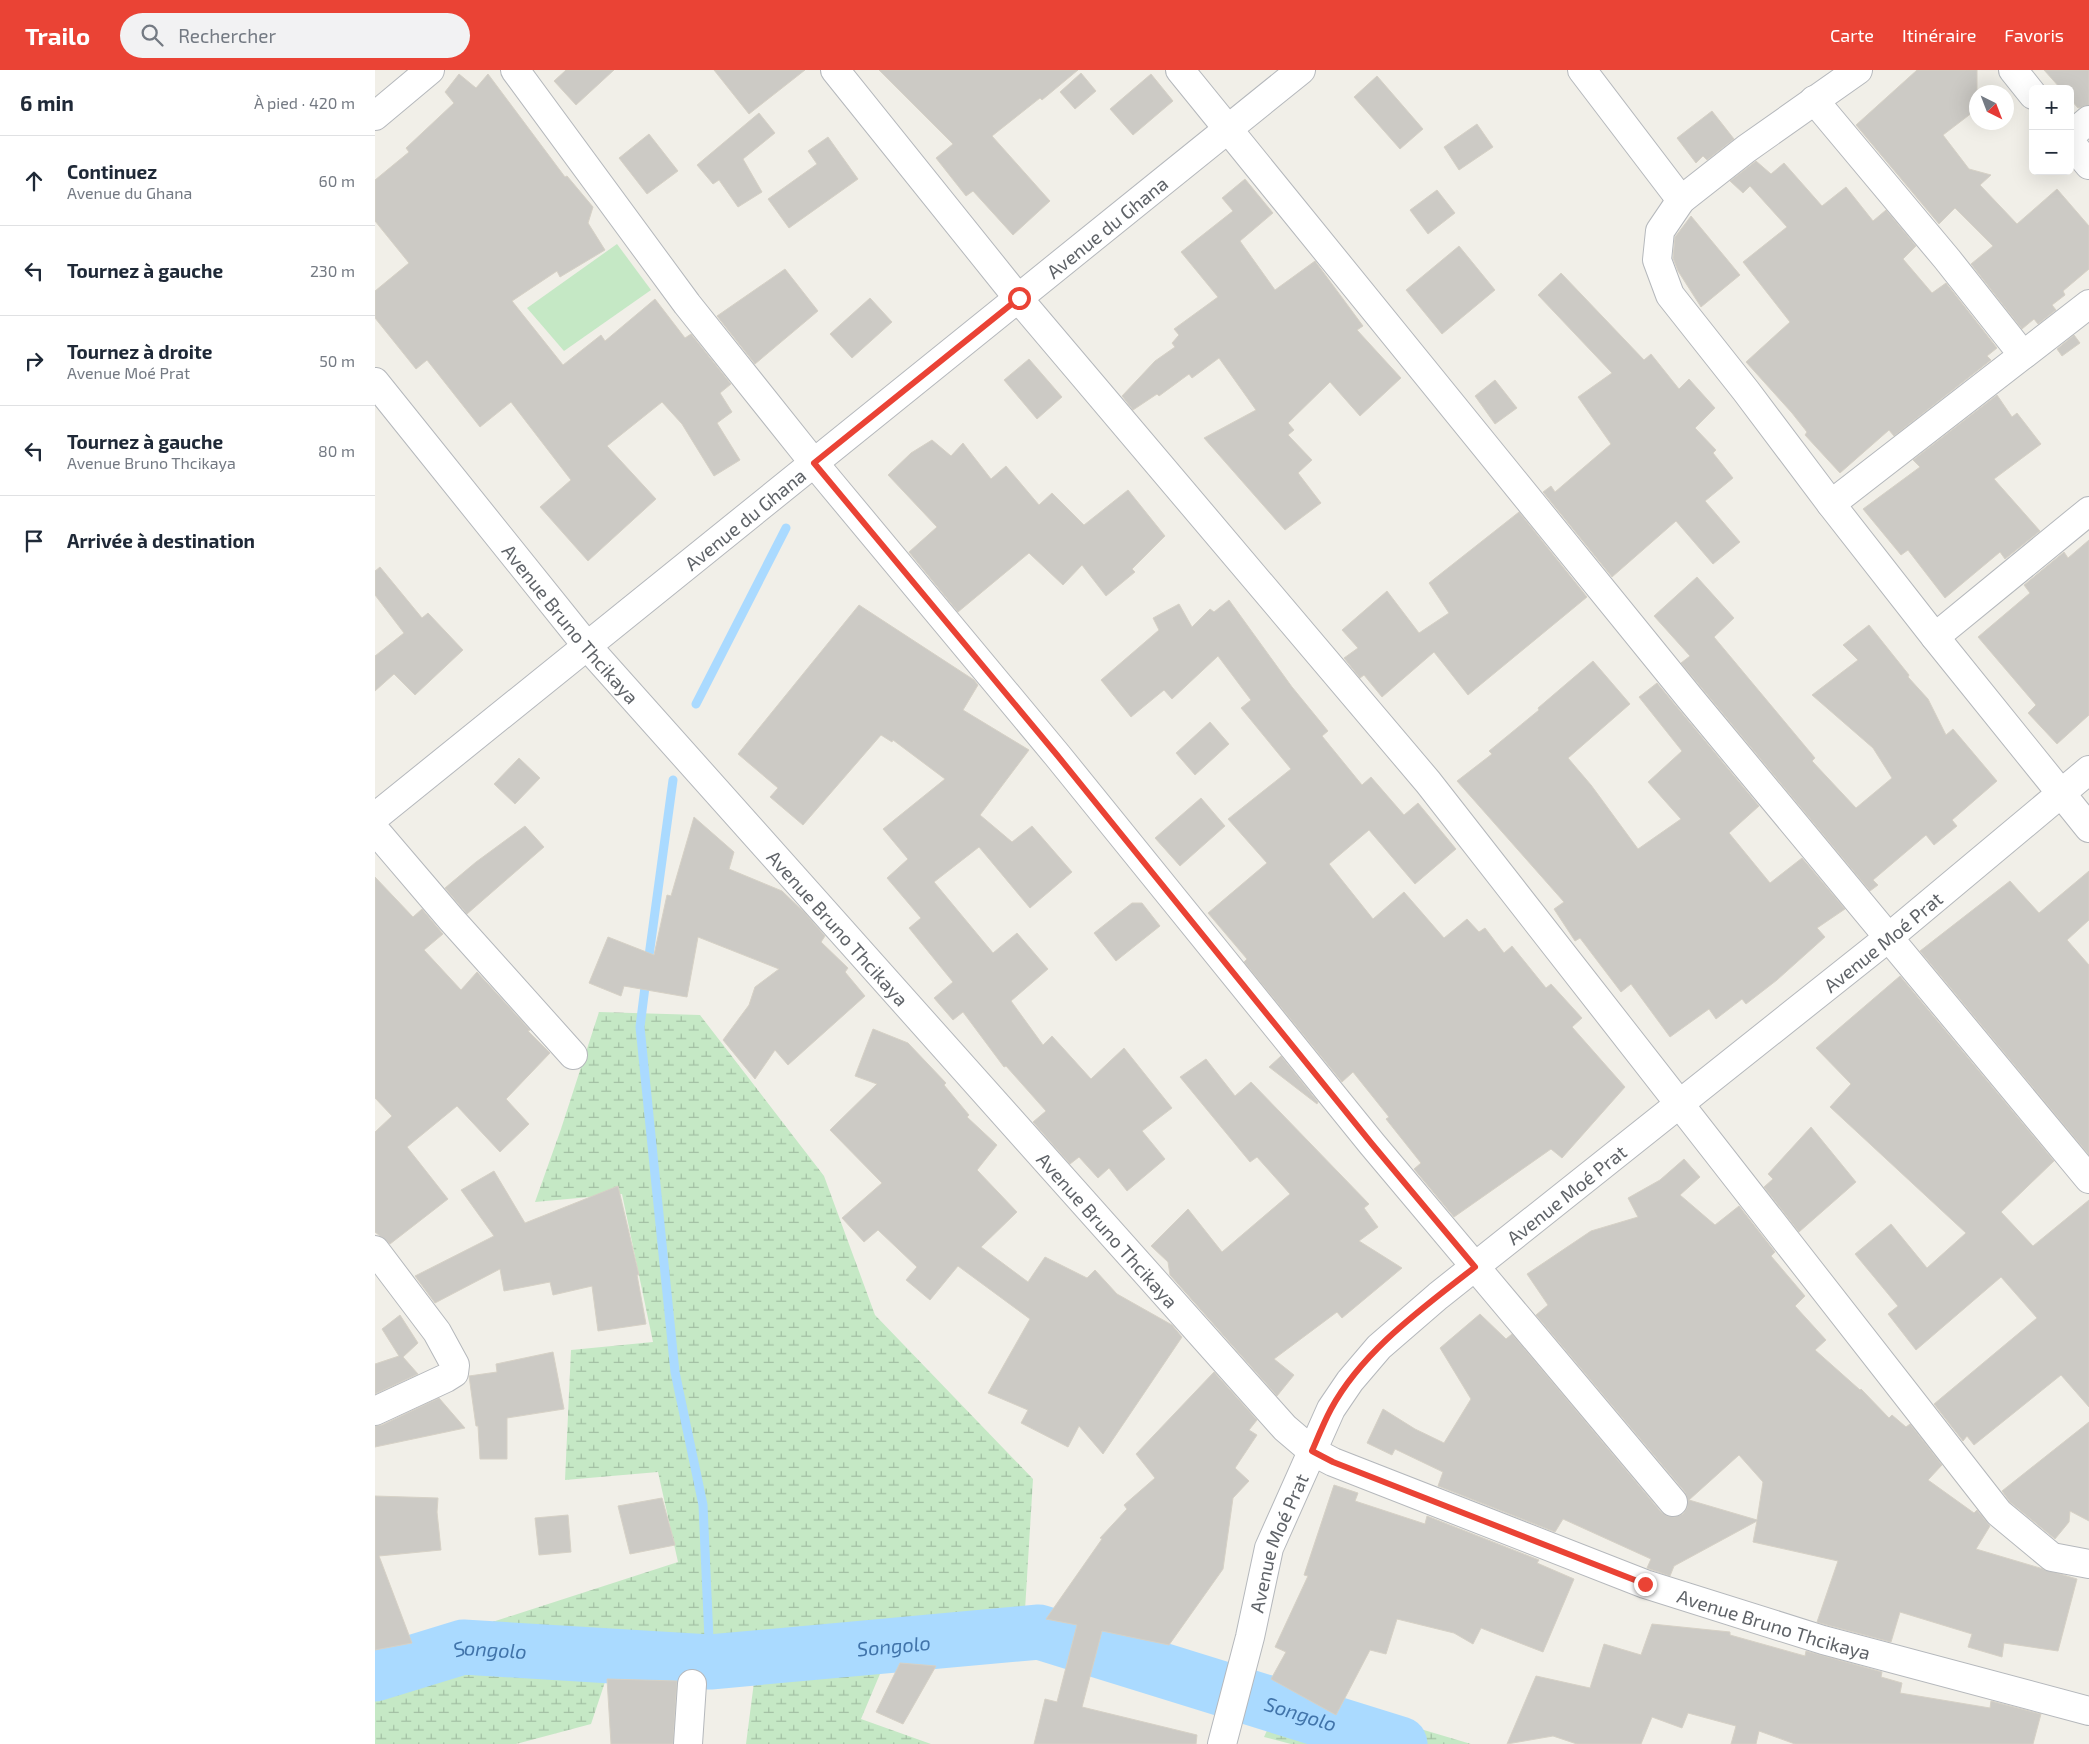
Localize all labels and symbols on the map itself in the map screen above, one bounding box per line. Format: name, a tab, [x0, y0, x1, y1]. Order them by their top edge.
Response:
north arrow	[1969, 85, 2014, 130]
street label: Avenue du Ghana	[1041, 171, 1172, 282]
route start	[1008, 287, 1031, 310]
street label: Avenue du Ghana	[680, 463, 810, 574]
street label: Avenue Bruno Thcikaya	[498, 539, 644, 708]
street label: Avenue Bruno Thcikaya	[763, 845, 914, 1010]
street label: Avenue Moé Prat	[1819, 886, 1947, 997]
street label: Avenue Moé Prat	[1502, 1140, 1631, 1249]
street label: Avenue Bruno Thcikaya	[1033, 1147, 1183, 1312]
street label: Avenue Moé Prat	[1244, 1470, 1312, 1615]
route end	[1634, 1573, 1657, 1596]
street label: Avenue Bruno Thcikaya	[1675, 1583, 1873, 1664]
water label: Songolo	[856, 1630, 932, 1661]
water label: Songolo	[450, 1635, 528, 1663]
water label: Songolo	[1262, 1691, 1340, 1736]

